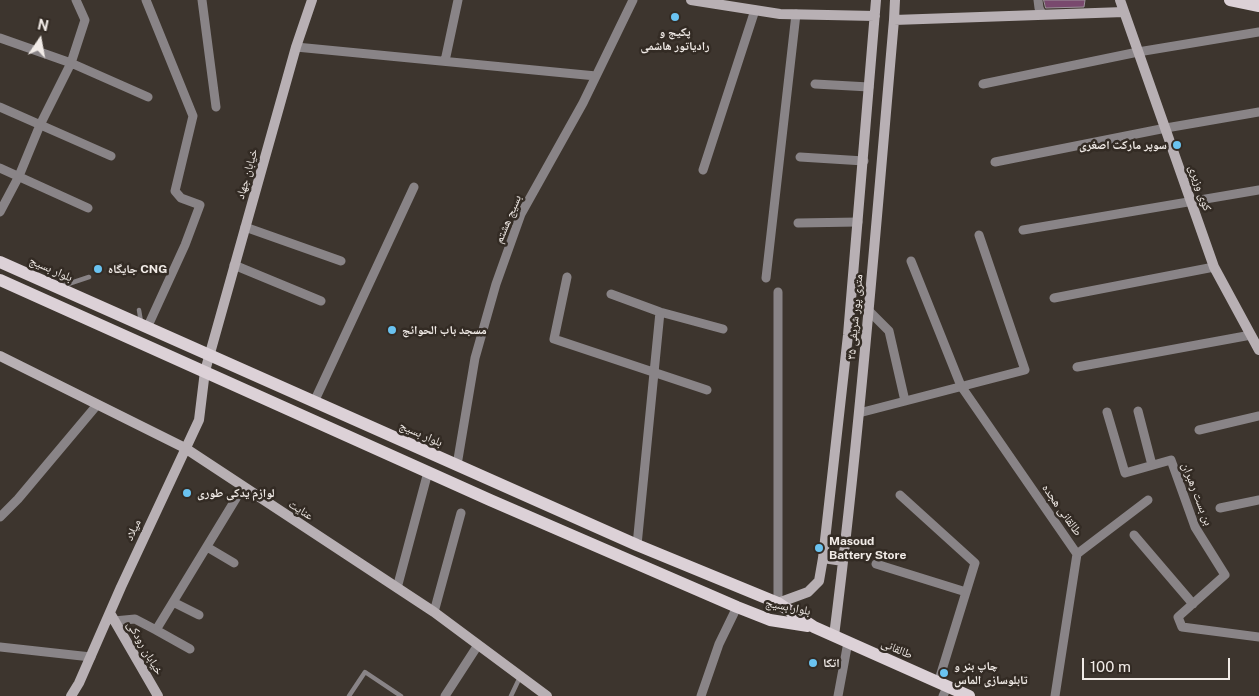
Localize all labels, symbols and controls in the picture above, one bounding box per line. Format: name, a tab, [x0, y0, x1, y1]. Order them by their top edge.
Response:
marker: پکیج و رادیاتور هاشمی	[669, 11, 681, 23]
north arrow	[15, 15, 65, 65]
text: N	[36, 16, 50, 34]
place label: پکیج و رادیاتور هاشمی	[640, 25, 710, 53]
place label: سوپر مارکت اصغری	[1079, 138, 1167, 152]
marker: سوپر مارکت اصغری	[1171, 139, 1183, 151]
street label: خیابان جهاد	[233, 147, 261, 201]
street label: کوی وزیری	[1185, 163, 1215, 213]
street label: بسیج هشتم	[491, 193, 525, 245]
street label: بلوار بسیج	[27, 253, 75, 285]
place label: جایگاه CNG	[108, 262, 167, 276]
marker: جایگاه CNG	[92, 263, 104, 275]
street label: ۳۵ متری پور شریفی	[844, 274, 866, 360]
place label: مسجد باب الحوائج	[402, 323, 487, 337]
marker: مسجد باب الحوائج	[386, 324, 398, 336]
street label: بلوار بسیج	[397, 418, 445, 450]
street label: بن بست رهبران	[1178, 461, 1216, 527]
street label: طالقانی هجده	[1039, 481, 1085, 539]
place label: لوازم یدکی طوری	[197, 486, 275, 500]
marker: لوازم یدکی طوری	[181, 487, 193, 499]
street label: عنایت	[286, 497, 316, 523]
street label: میلاد	[122, 517, 144, 543]
place label: Masoud Battery Store	[829, 534, 906, 562]
marker: Masoud Battery Store	[813, 542, 825, 554]
street label: بلوار بسیج	[764, 596, 812, 618]
street label: خیابان رودکی	[124, 619, 166, 677]
street label: طالقانی	[879, 636, 915, 662]
scale bar	[1084, 648, 1232, 680]
place label: اتکا	[823, 656, 840, 670]
marker: اتکا	[807, 657, 819, 669]
text: 100 m	[1090, 658, 1131, 675]
place label: چاپ بنر و تابلوسازی الماس	[954, 659, 1028, 687]
marker: چاپ بنر و تابلوسازی الماس	[938, 667, 950, 679]

